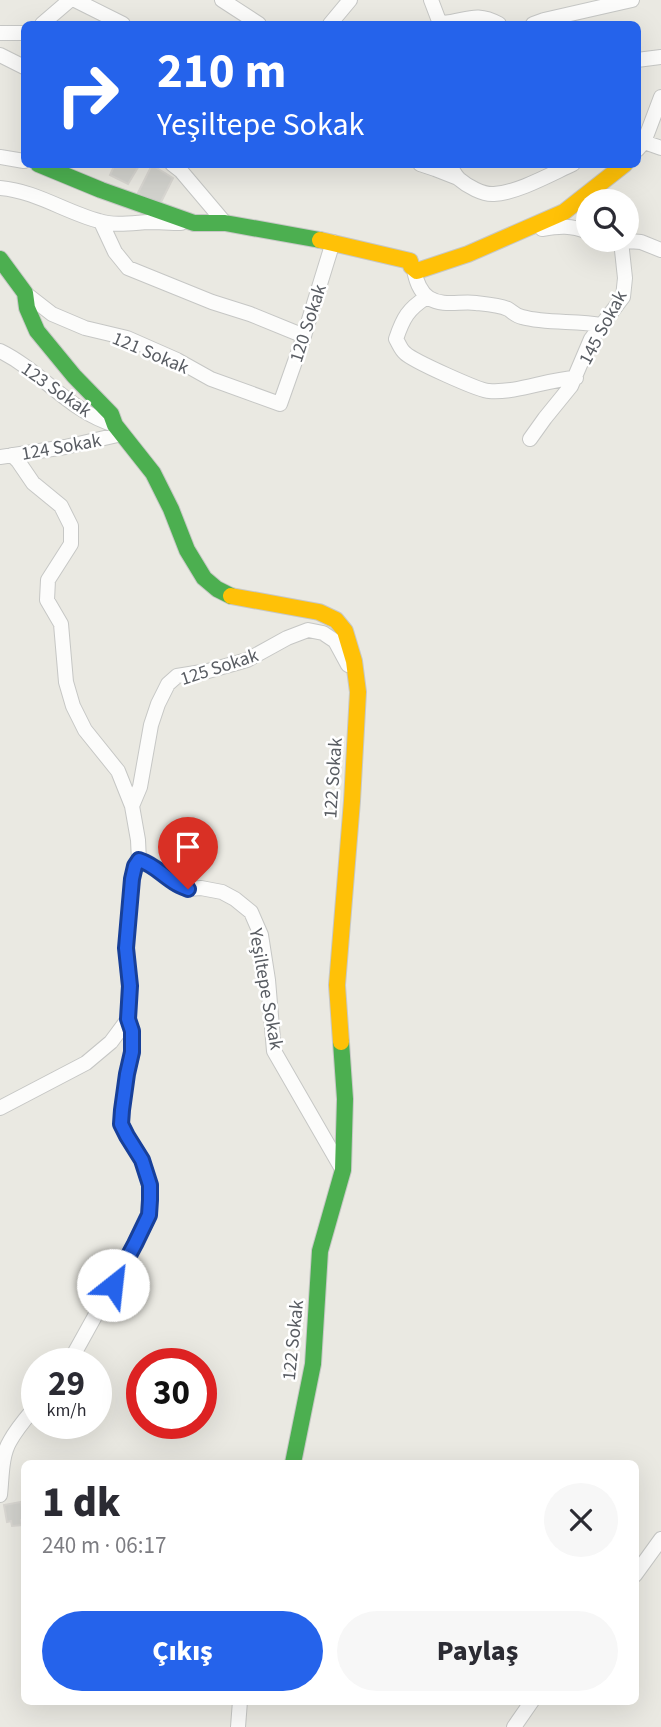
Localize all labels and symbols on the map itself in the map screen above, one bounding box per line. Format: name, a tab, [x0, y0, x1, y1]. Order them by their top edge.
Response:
street label: 120 Sokak	[283, 280, 334, 366]
street label: 145 Sokak	[572, 285, 634, 370]
street label: 121 Sokak	[108, 325, 193, 382]
street label: 123 Sokak	[15, 356, 97, 425]
street label: 124 Sokak	[19, 427, 104, 468]
street label: 125 Sokak	[177, 642, 263, 693]
street label: 122 Sokak	[317, 736, 350, 819]
pin	[158, 817, 218, 889]
street label: Yeşiltepe Sokak	[241, 925, 290, 1053]
position arrow	[76, 1248, 150, 1322]
street label: 122 Sokak	[276, 1298, 311, 1382]
speed limit sign: 30	[126, 1348, 217, 1439]

